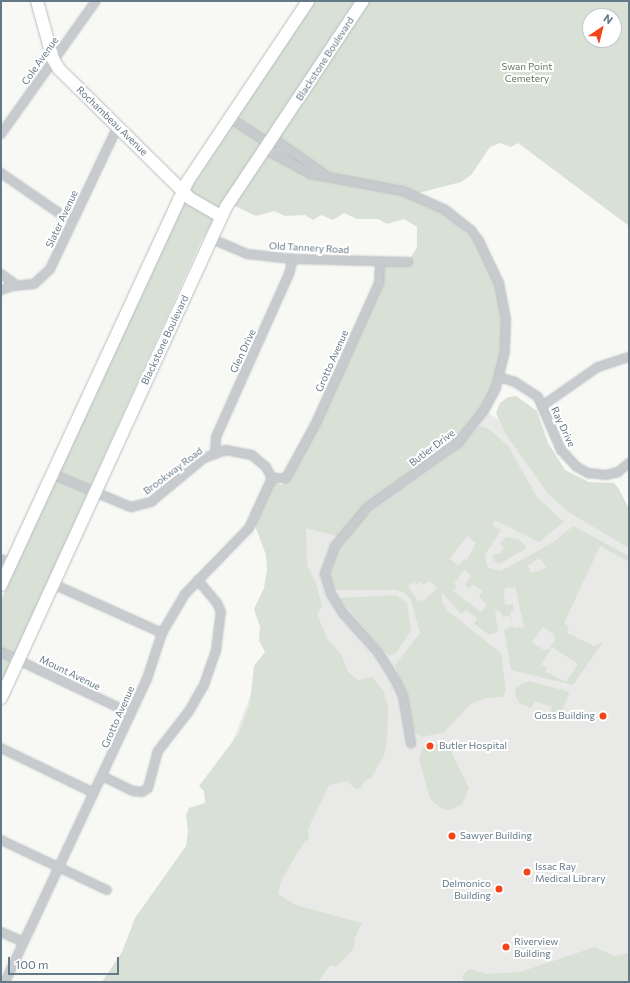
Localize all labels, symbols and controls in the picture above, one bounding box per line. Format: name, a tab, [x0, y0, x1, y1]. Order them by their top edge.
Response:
north arrow	[582, 8, 622, 48]
text: N	[601, 11, 616, 26]
street label: Blackstone Boulevard	[293, 15, 357, 103]
street label: Cole Avenue	[19, 35, 61, 87]
park label: Swan Point Cemetery	[502, 60, 552, 84]
street label: Rochambeau Avenue	[74, 84, 150, 158]
street label: Slater Avenue	[43, 188, 81, 250]
street label: Old Tannery Road	[269, 240, 349, 256]
street label: Blackstone Boulevard	[139, 293, 191, 387]
street label: Glen Drive	[228, 327, 258, 375]
street label: Grotto Avenue	[313, 328, 351, 394]
street label: Ray Drive	[548, 405, 578, 449]
street label: Butler Drive	[407, 427, 457, 469]
street label: Brookway Road	[141, 445, 205, 497]
street label: Mount Avenue	[38, 653, 102, 693]
street label: Grotto Avenue	[99, 684, 137, 750]
place label: Goss Building	[534, 710, 595, 722]
marker: Goss Building	[598, 711, 608, 721]
marker: Butler Hospital	[424, 740, 436, 752]
place label: Butler Hospital	[439, 740, 507, 752]
place label: Sawyer Building	[460, 830, 532, 842]
marker: Sawyer Building	[447, 831, 457, 841]
place label: Issac Ray Medical Library	[535, 860, 605, 884]
marker: Issac Ray Medical Library	[522, 867, 532, 877]
place label: Delmonico Building	[442, 877, 491, 900]
marker: Delmonico Building	[494, 884, 504, 894]
place label: Riverview Building	[514, 935, 558, 958]
marker: Riverview Building	[501, 942, 511, 952]
scale bar	[10, 949, 121, 975]
text: 100 m	[15, 957, 49, 971]

